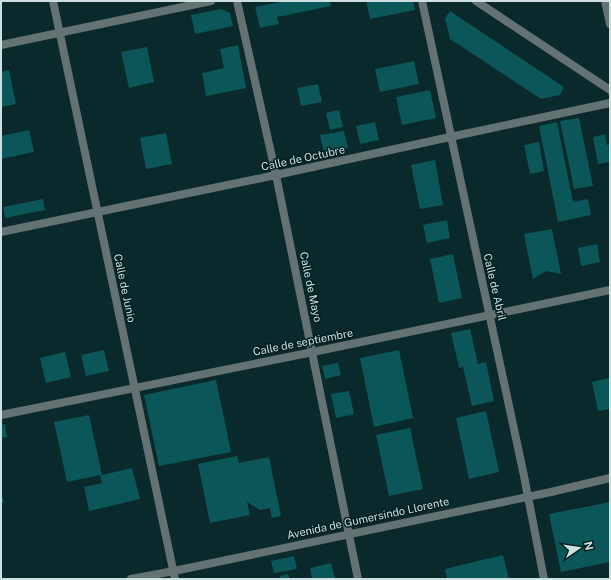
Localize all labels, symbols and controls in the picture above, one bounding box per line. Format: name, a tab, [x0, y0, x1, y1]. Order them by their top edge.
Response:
street label: Calle de Octubre	[260, 143, 346, 173]
street label: Calle de Mayo	[298, 251, 324, 323]
street label: Calle de Abril	[481, 252, 509, 322]
street label: Calle de Junio	[112, 253, 138, 323]
street label: Calle de septiembre	[252, 326, 354, 358]
street label: Avenida de Gumersindo Llorente	[286, 495, 450, 541]
north arrow	[559, 528, 599, 568]
text: N	[582, 540, 596, 551]

